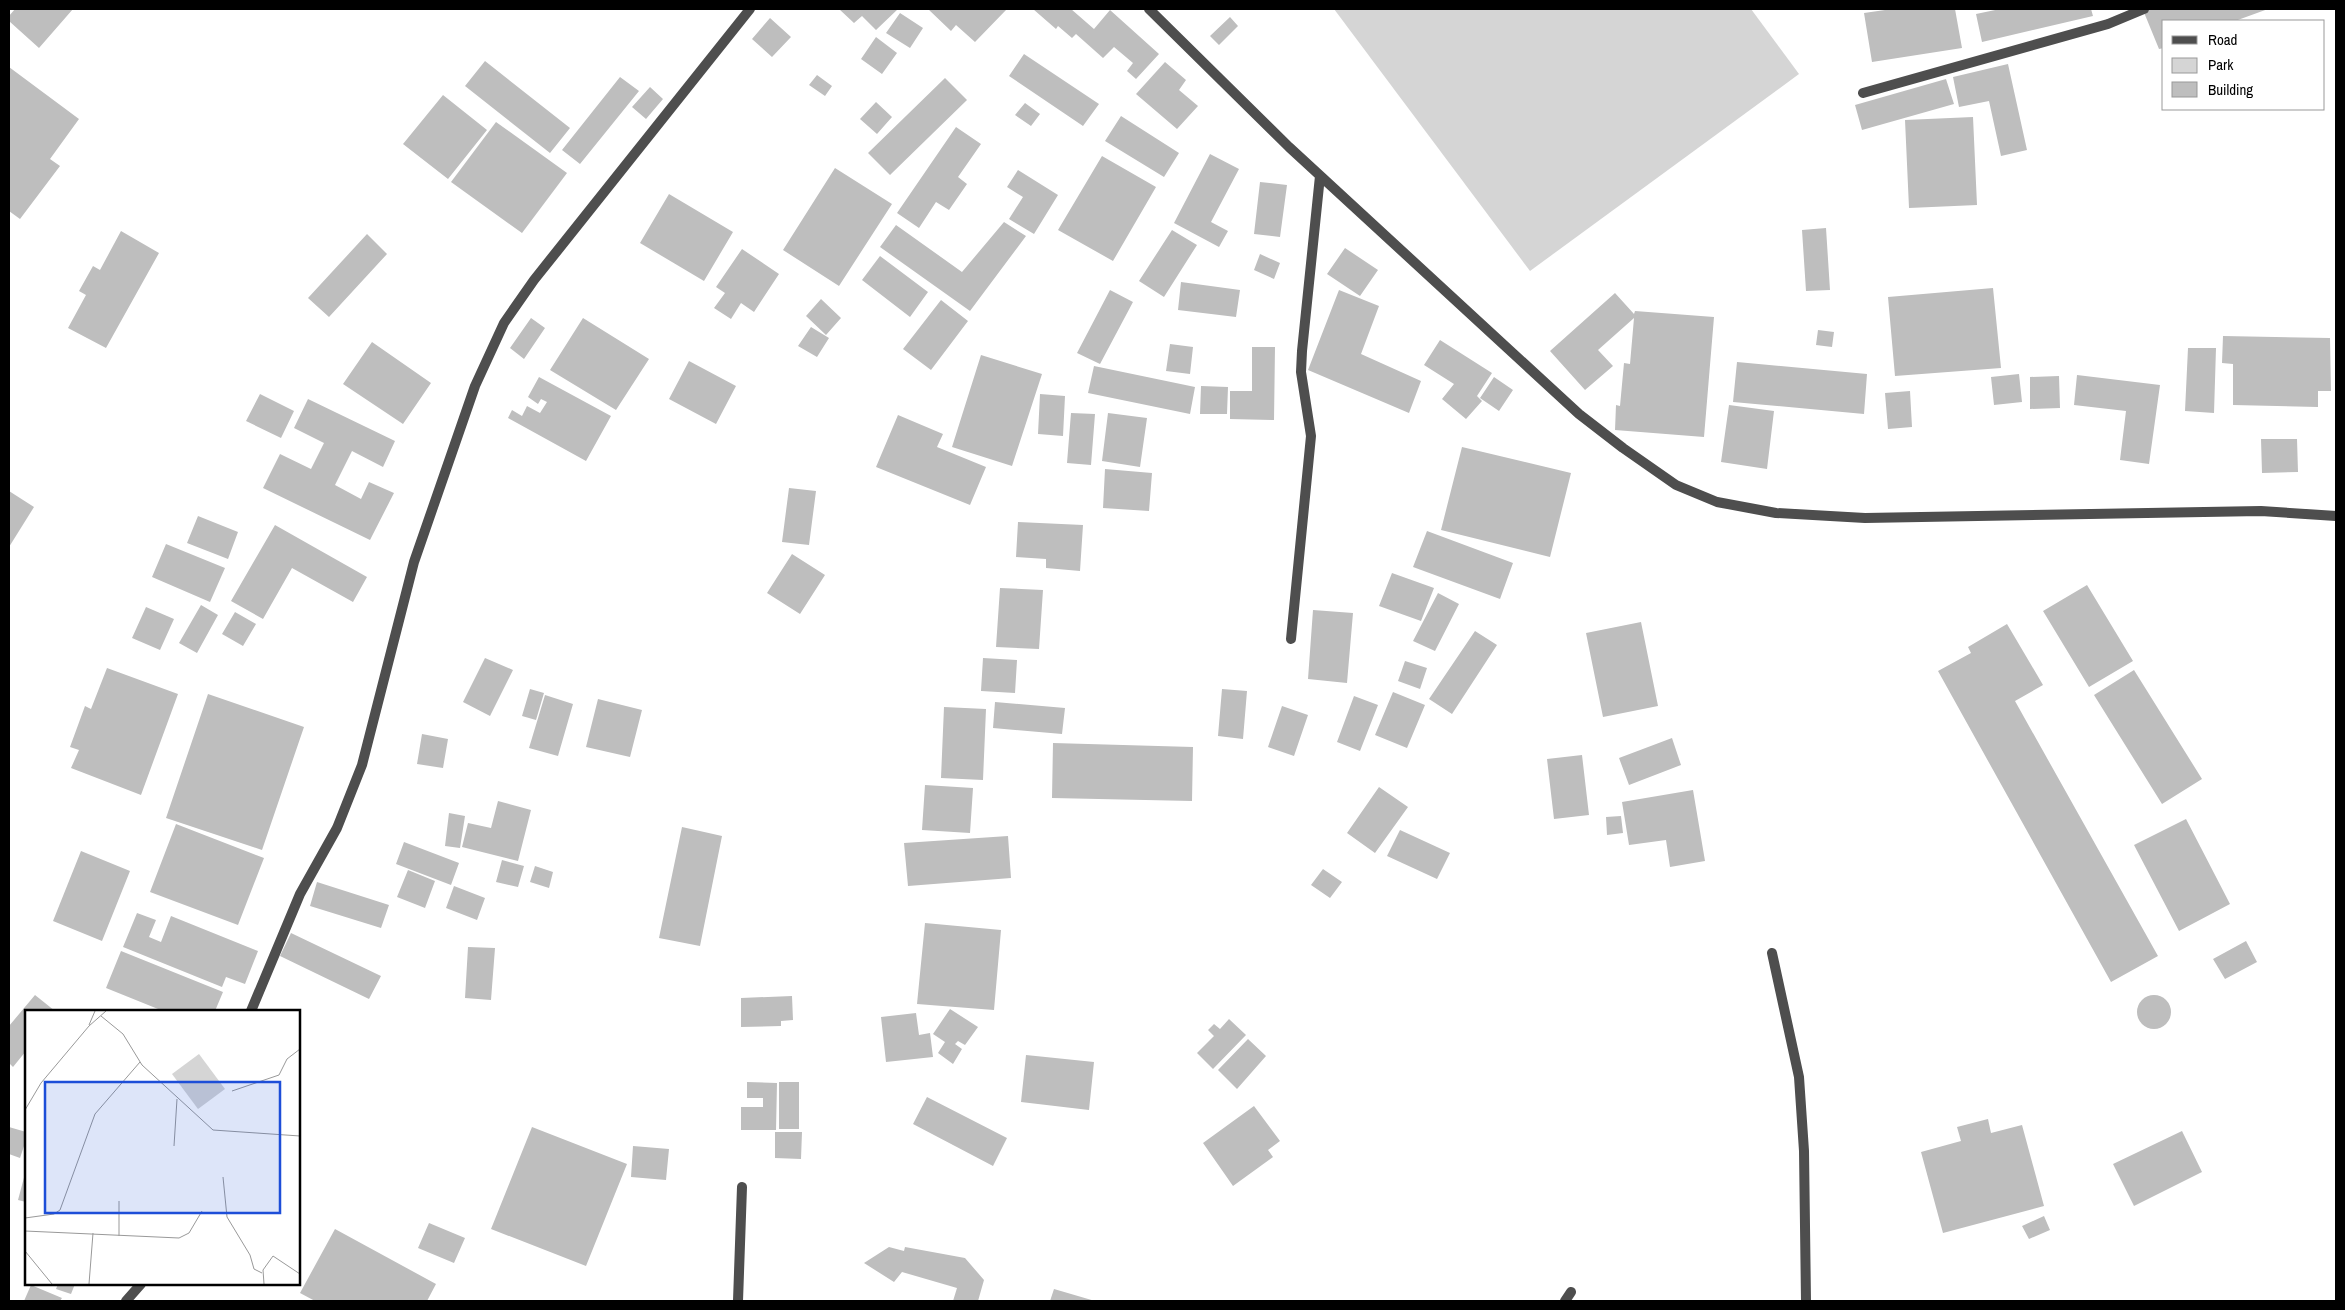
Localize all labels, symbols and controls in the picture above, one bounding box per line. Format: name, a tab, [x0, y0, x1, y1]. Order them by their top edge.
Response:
legend	[2162, 20, 2325, 110]
text: Road	[2208, 29, 2237, 50]
text: Park	[2208, 54, 2234, 75]
text: Building	[2208, 79, 2253, 100]
inset map	[25, 1010, 300, 1285]

